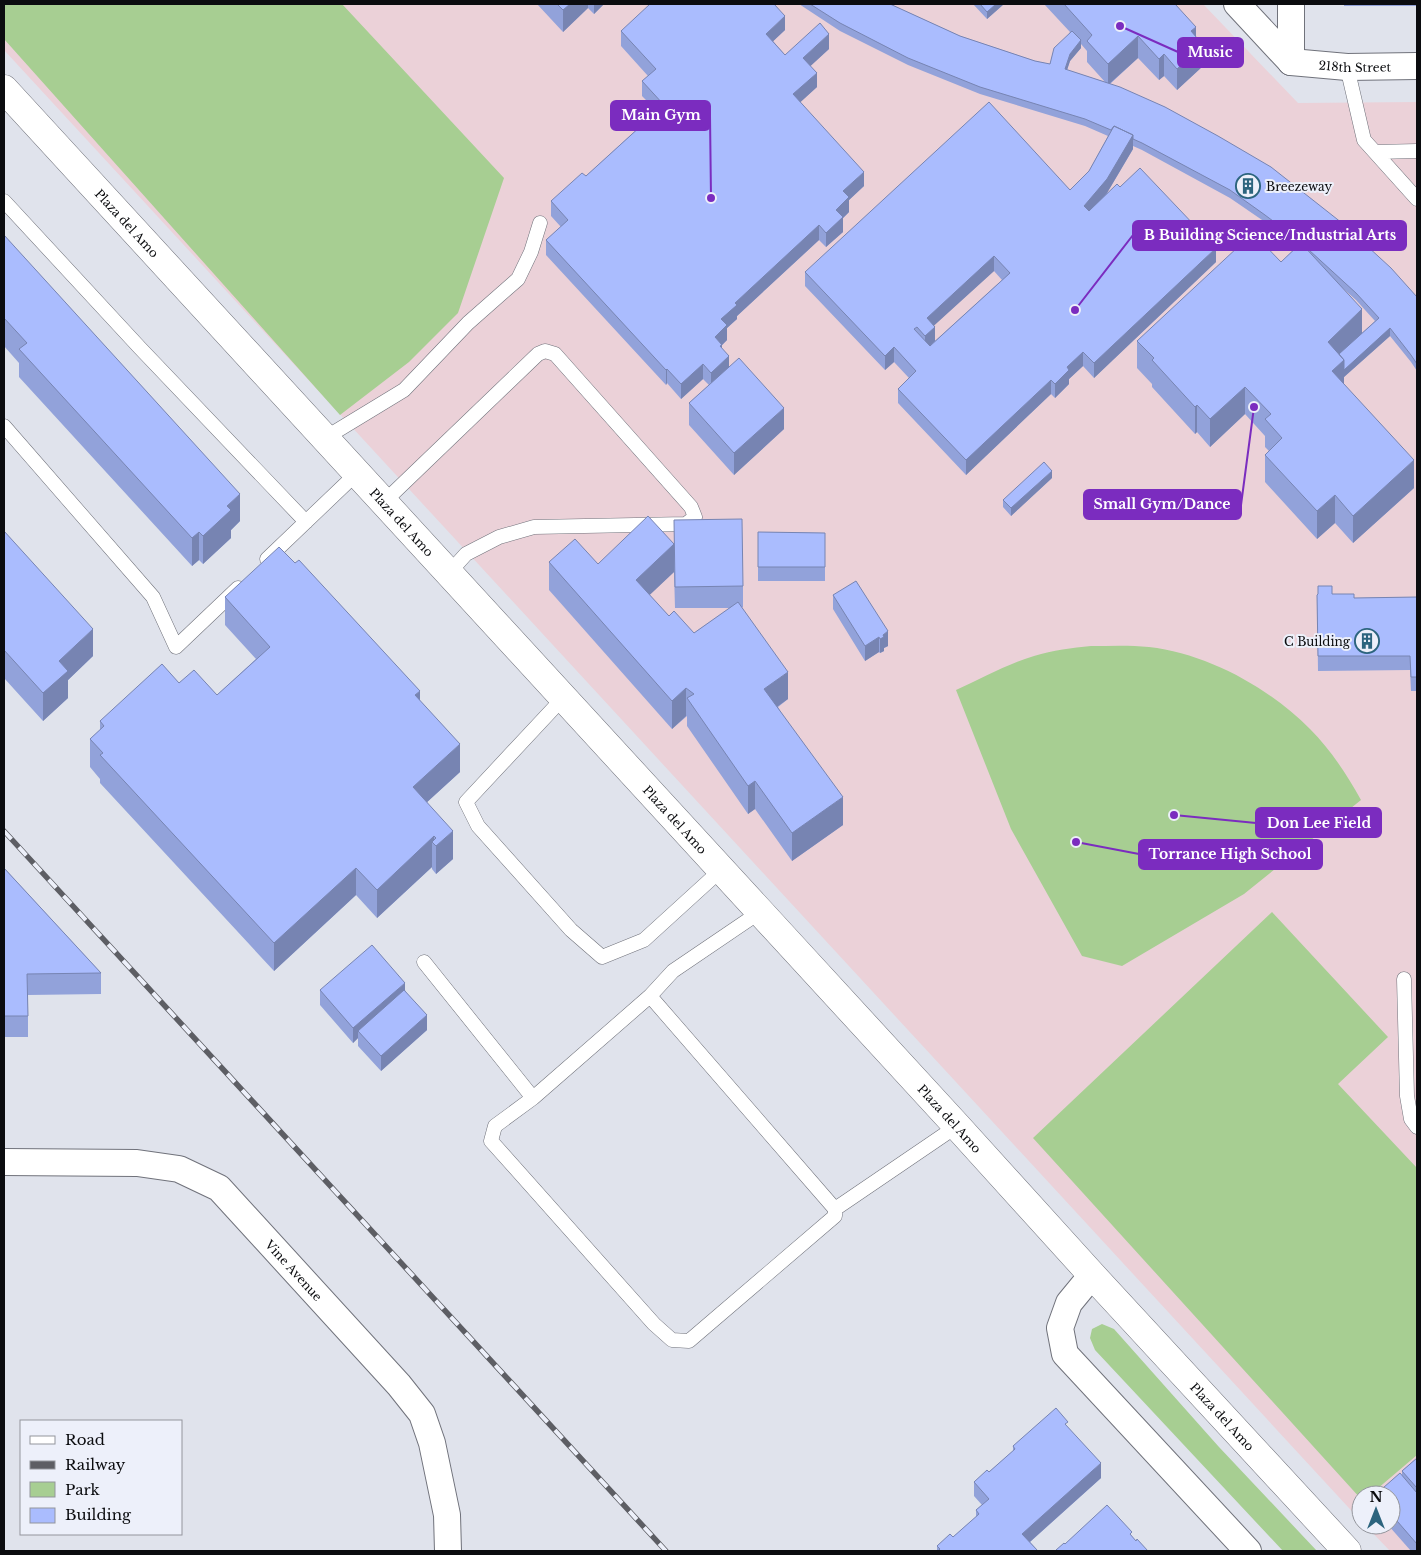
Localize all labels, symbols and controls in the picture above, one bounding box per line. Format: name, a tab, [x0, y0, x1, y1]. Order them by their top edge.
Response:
callout: Music	[1178, 38, 1243, 67]
text: Music	[1187, 43, 1233, 61]
street label: 218th Street	[1318, 57, 1392, 75]
callout: Main Gym	[611, 101, 710, 130]
text: Main Gym	[621, 106, 701, 124]
building icon: Breezeway	[1235, 173, 1261, 199]
place label: Breezeway	[1266, 179, 1332, 194]
street label: Plaza del Amo	[92, 186, 162, 260]
callout: B Building Science/Industrial Arts	[1133, 221, 1406, 250]
text: B Building Science/Industrial Arts	[1144, 226, 1397, 244]
street label: Plaza del Amo	[367, 485, 437, 559]
callout: Small Gym/Dance	[1084, 490, 1241, 519]
text: Small Gym/Dance	[1094, 495, 1230, 513]
building icon: C Building	[1354, 628, 1380, 654]
place label: C Building	[1284, 634, 1351, 649]
street label: Plaza del Amo	[640, 782, 710, 857]
callout: Don Lee Field	[1256, 808, 1381, 837]
text: Don Lee Field	[1267, 814, 1371, 832]
callout: Torrance High School	[1139, 840, 1322, 869]
text: Torrance High School	[1149, 845, 1311, 863]
street label: Plaza del Amo	[915, 1081, 985, 1156]
street label: Vine Avenue	[262, 1236, 326, 1304]
street label: Plaza del Amo	[1188, 1379, 1258, 1454]
legend	[20, 1420, 182, 1535]
text: Road	[65, 1430, 105, 1449]
text: Railway	[65, 1455, 126, 1474]
text: Park	[65, 1480, 101, 1499]
north arrow	[1351, 1485, 1401, 1535]
text: N	[1369, 1488, 1383, 1506]
text: Building	[65, 1505, 132, 1524]

